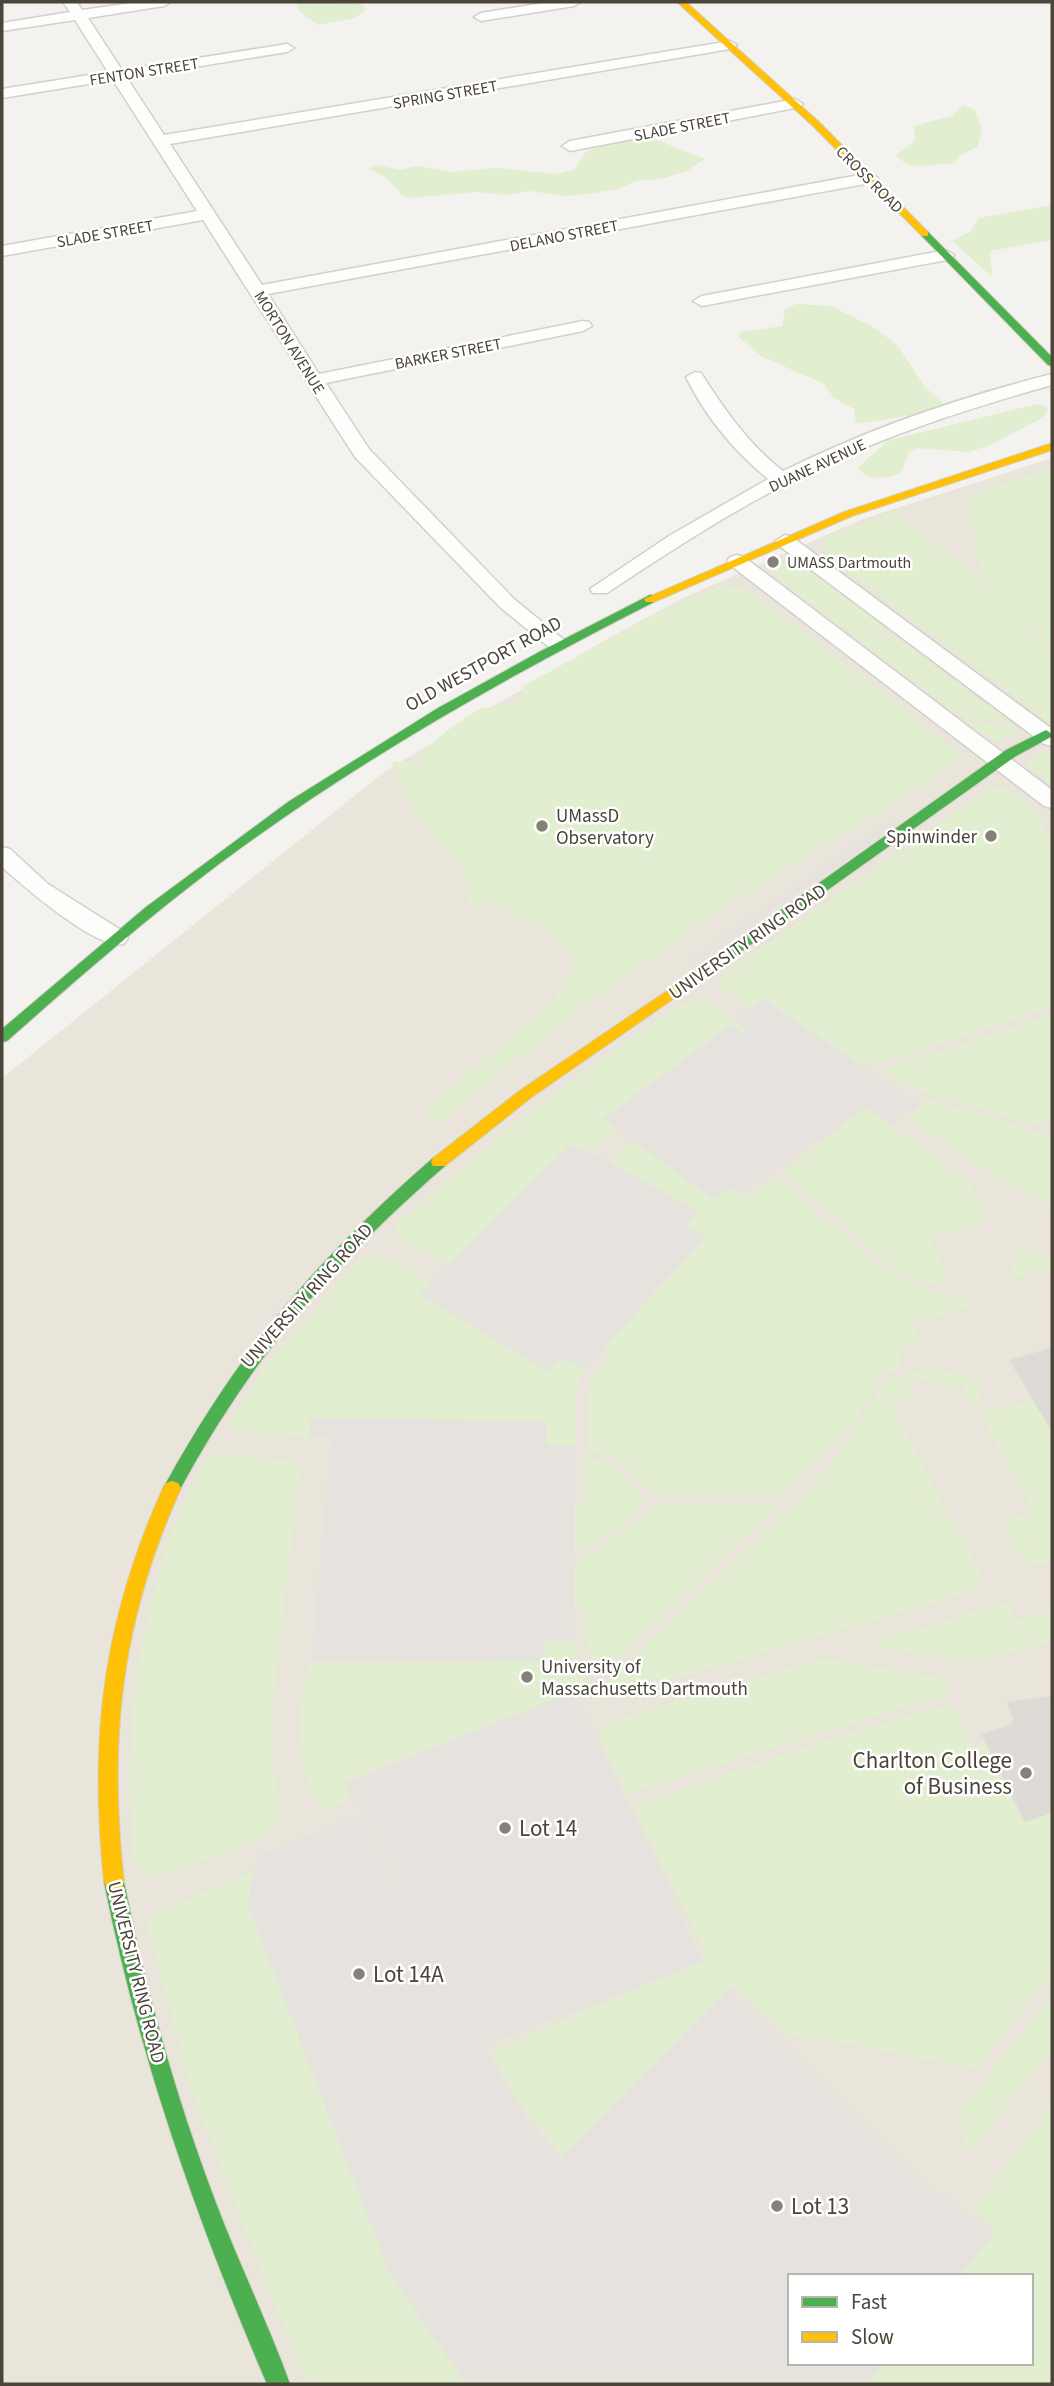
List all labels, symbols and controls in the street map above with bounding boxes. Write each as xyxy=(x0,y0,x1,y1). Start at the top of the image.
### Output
street label: FENTON STREET xyxy=(88,52,201,91)
street label: SPRING STREET xyxy=(391,75,500,115)
street label: SLADE STREET xyxy=(632,107,733,147)
street label: CROSS ROAD xyxy=(831,141,908,218)
street label: SLADE STREET xyxy=(55,215,156,253)
street label: DELANO STREET xyxy=(508,215,621,257)
street label: MORTON AVENUE xyxy=(249,287,330,398)
street label: BARKER STREET xyxy=(393,333,504,375)
street label: DUANE AVENUE xyxy=(765,434,870,498)
place label: UMASS Dartmouth xyxy=(787,552,911,574)
marker: UMASS Dartmouth xyxy=(765,554,781,570)
street label: OLD WESTPORT ROAD xyxy=(400,610,567,719)
place label: UMassD Observatory xyxy=(556,803,654,852)
marker: UMassD Observatory xyxy=(534,818,550,834)
place label: Spinwinder xyxy=(886,824,977,851)
marker: Spinwinder xyxy=(983,828,999,844)
street label: UNIVERSITY RING ROAD xyxy=(664,878,832,1007)
street label: UNIVERSITY RING ROAD xyxy=(235,1218,380,1374)
place label: University of Massachusetts Dartmouth xyxy=(541,1654,748,1703)
marker: University of Massachusetts Dartmouth xyxy=(519,1669,535,1685)
place label: Charlton College of Business xyxy=(853,1744,1012,1803)
marker: Charlton College of Business xyxy=(1018,1765,1034,1781)
place label: Lot 14 xyxy=(519,1812,577,1845)
marker: Lot 14 xyxy=(497,1820,513,1836)
street label: UNIVERSITY RING ROAD xyxy=(100,1879,171,2066)
place label: Lot 14A xyxy=(373,1958,444,1991)
marker: Lot 14A xyxy=(351,1966,367,1982)
place label: Lot 13 xyxy=(791,2190,849,2223)
marker: Lot 13 xyxy=(769,2198,785,2214)
legend xyxy=(788,2274,1033,2365)
text: Fast xyxy=(851,2287,887,2317)
text: Slow xyxy=(851,2322,894,2352)

